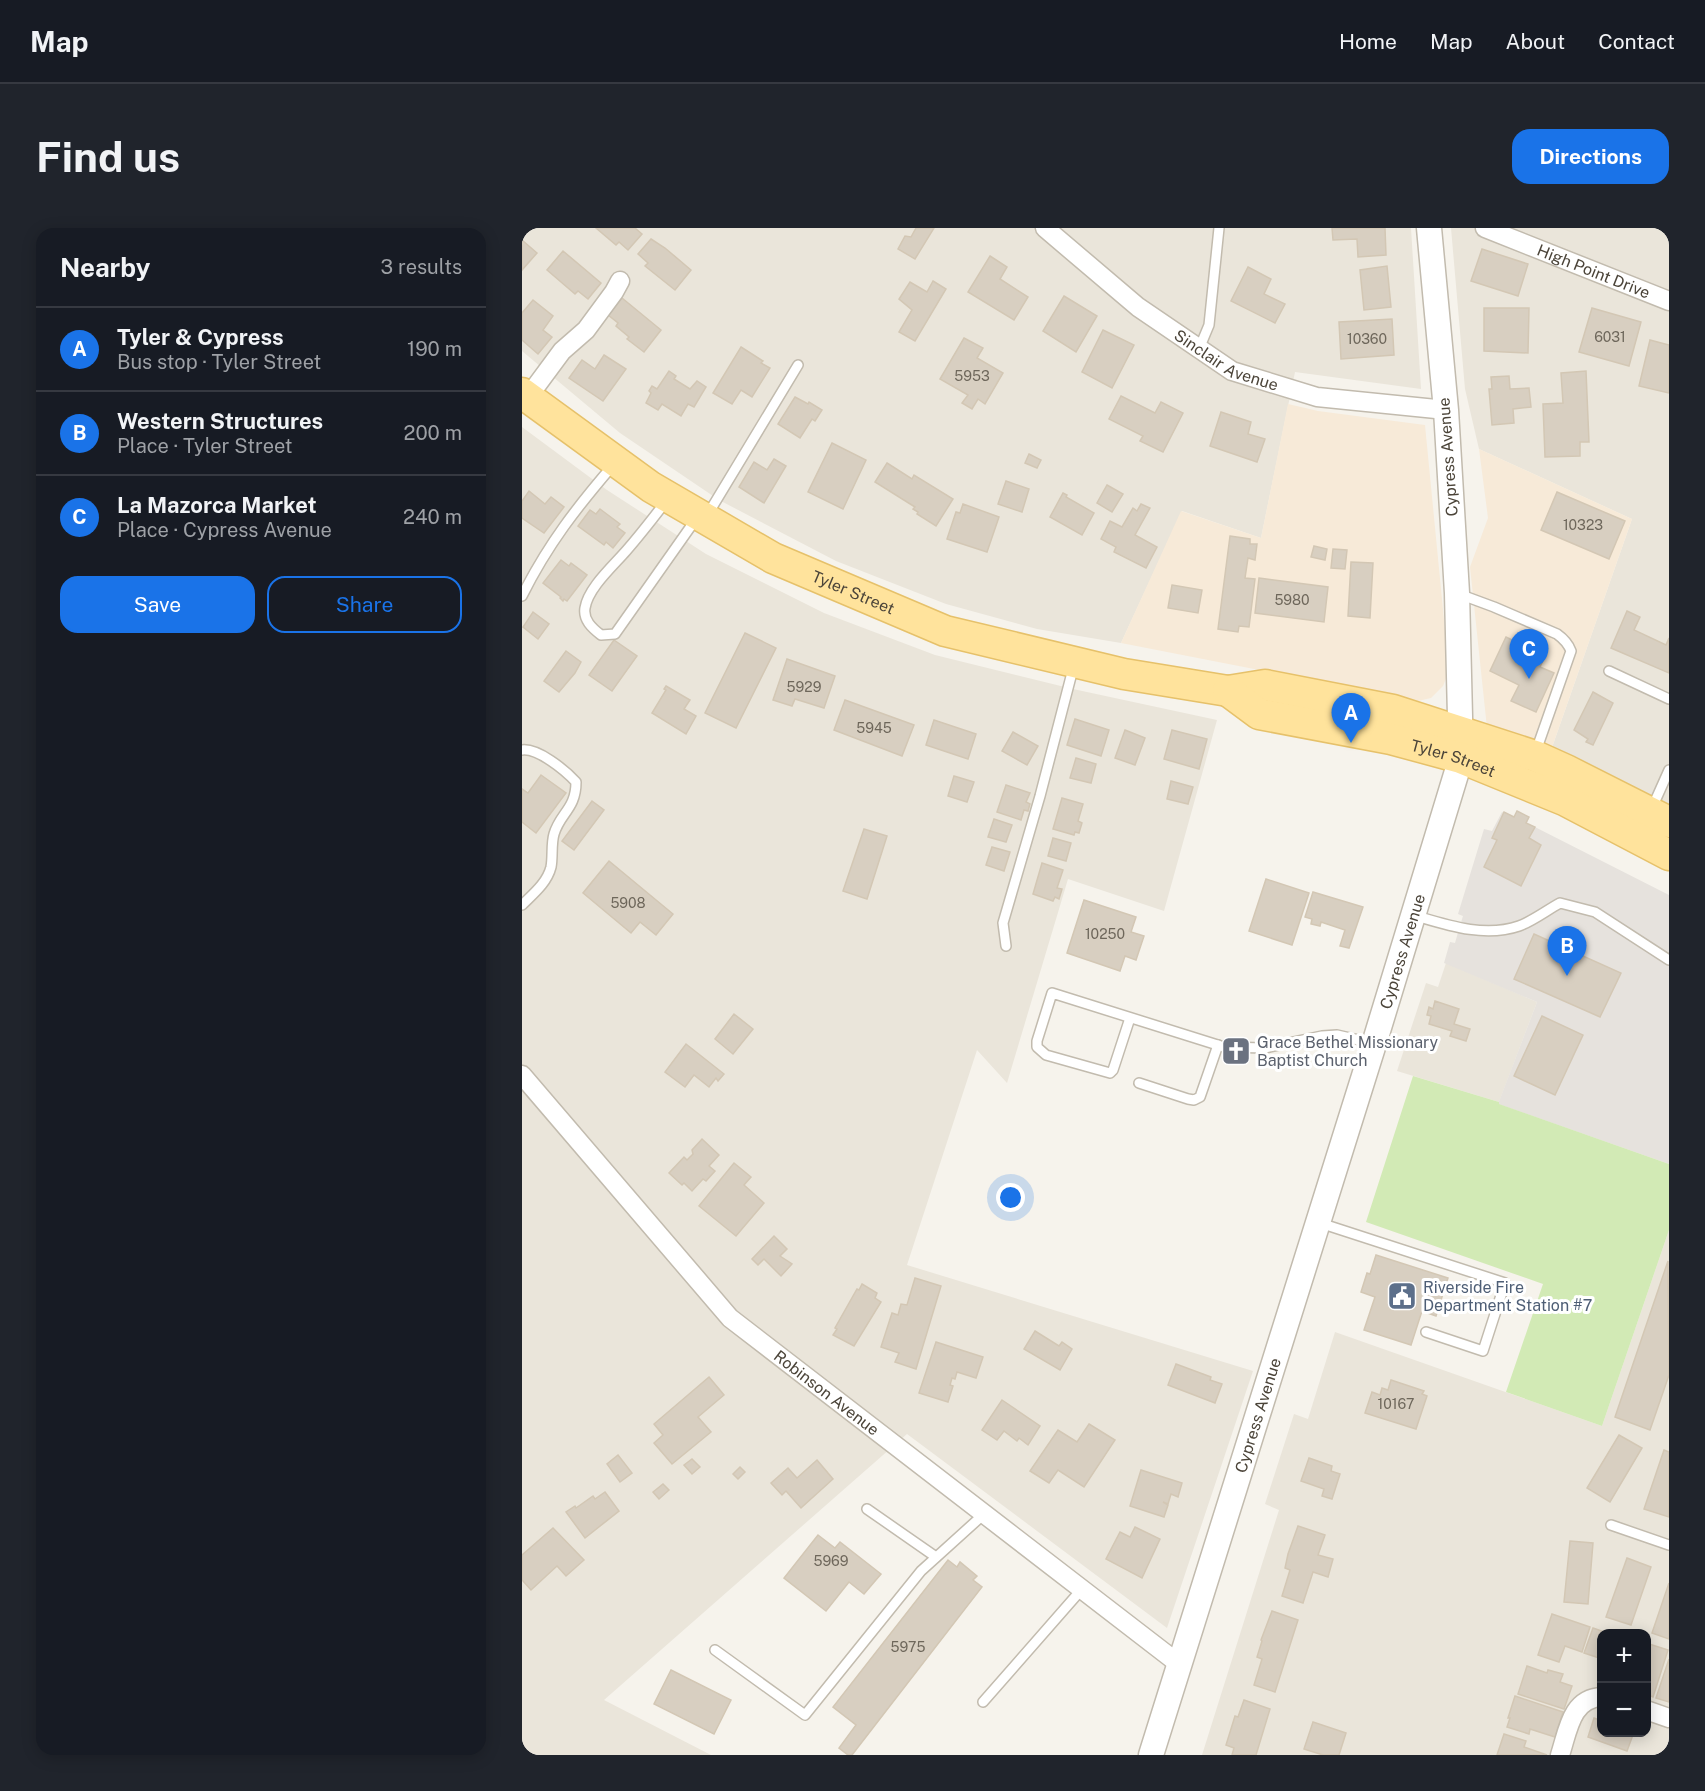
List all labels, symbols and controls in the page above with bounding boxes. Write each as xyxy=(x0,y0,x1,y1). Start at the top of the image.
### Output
text: Map xyxy=(30,25,89,58)
text: Home xyxy=(1339,29,1397,54)
text: Map xyxy=(1430,29,1473,54)
text: About xyxy=(1506,29,1565,54)
text: Contact xyxy=(1598,29,1675,54)
button: Directions xyxy=(1512,129,1669,184)
text: Find us xyxy=(36,132,180,181)
street label: High Point Drive xyxy=(1535,240,1653,302)
text: Nearby xyxy=(60,252,150,283)
text: 3 results xyxy=(381,255,462,279)
text: Tyler & Cypress xyxy=(117,324,284,350)
street label: Sinclair Avenue xyxy=(1171,325,1281,394)
house number: 6031 xyxy=(1594,329,1626,345)
house number: 10360 xyxy=(1347,331,1387,347)
text: A xyxy=(72,337,87,361)
text: 190 m xyxy=(407,337,462,361)
text: Bus stop · Tyler Street xyxy=(117,350,321,374)
house number: 5953 xyxy=(954,368,990,384)
street label: Cypress Avenue xyxy=(1434,397,1462,517)
text: Western Structures xyxy=(117,408,323,434)
text: B xyxy=(73,421,86,445)
text: 200 m xyxy=(404,421,462,445)
text: Place · Tyler Street xyxy=(117,434,293,458)
text: La Mazorca Market xyxy=(117,492,317,518)
text: C xyxy=(72,505,87,529)
text: 240 m xyxy=(403,505,462,529)
house number: 10323 xyxy=(1563,517,1603,533)
text: Place · Cypress Avenue xyxy=(117,518,332,542)
street label: Tyler Street xyxy=(809,566,897,618)
button: Save xyxy=(60,576,255,633)
button: Share xyxy=(267,576,462,633)
house number: 5980 xyxy=(1274,592,1310,608)
pin: C xyxy=(1510,630,1548,679)
house number: 5929 xyxy=(787,679,822,695)
pin: A xyxy=(1332,694,1370,743)
house number: 5945 xyxy=(856,720,892,736)
street label: Tyler Street xyxy=(1409,735,1498,781)
street label: Cypress Avenue xyxy=(1376,892,1429,1011)
house number: 5908 xyxy=(610,895,646,911)
house number: 10250 xyxy=(1085,926,1125,942)
pin: B xyxy=(1548,926,1586,976)
place label: Grace Bethel Missionary Baptist Church xyxy=(1257,1033,1439,1070)
church icon: Grace Bethel Missionary Baptist Church xyxy=(1220,1035,1252,1067)
your location xyxy=(996,1183,1025,1212)
place label: Riverside Fire Department Station #7 xyxy=(1423,1278,1592,1315)
public building icon: Riverside Fire Department Station #7 xyxy=(1386,1280,1418,1312)
street label: Robinson Avenue xyxy=(770,1346,883,1439)
street label: Cypress Avenue xyxy=(1231,1356,1284,1475)
house number: 10167 xyxy=(1378,1396,1414,1412)
house number: 5969 xyxy=(814,1553,849,1569)
map controls xyxy=(1597,1629,1651,1737)
button: + xyxy=(1597,1629,1651,1683)
house number: 5975 xyxy=(891,1639,925,1655)
button: − xyxy=(1597,1683,1651,1737)

